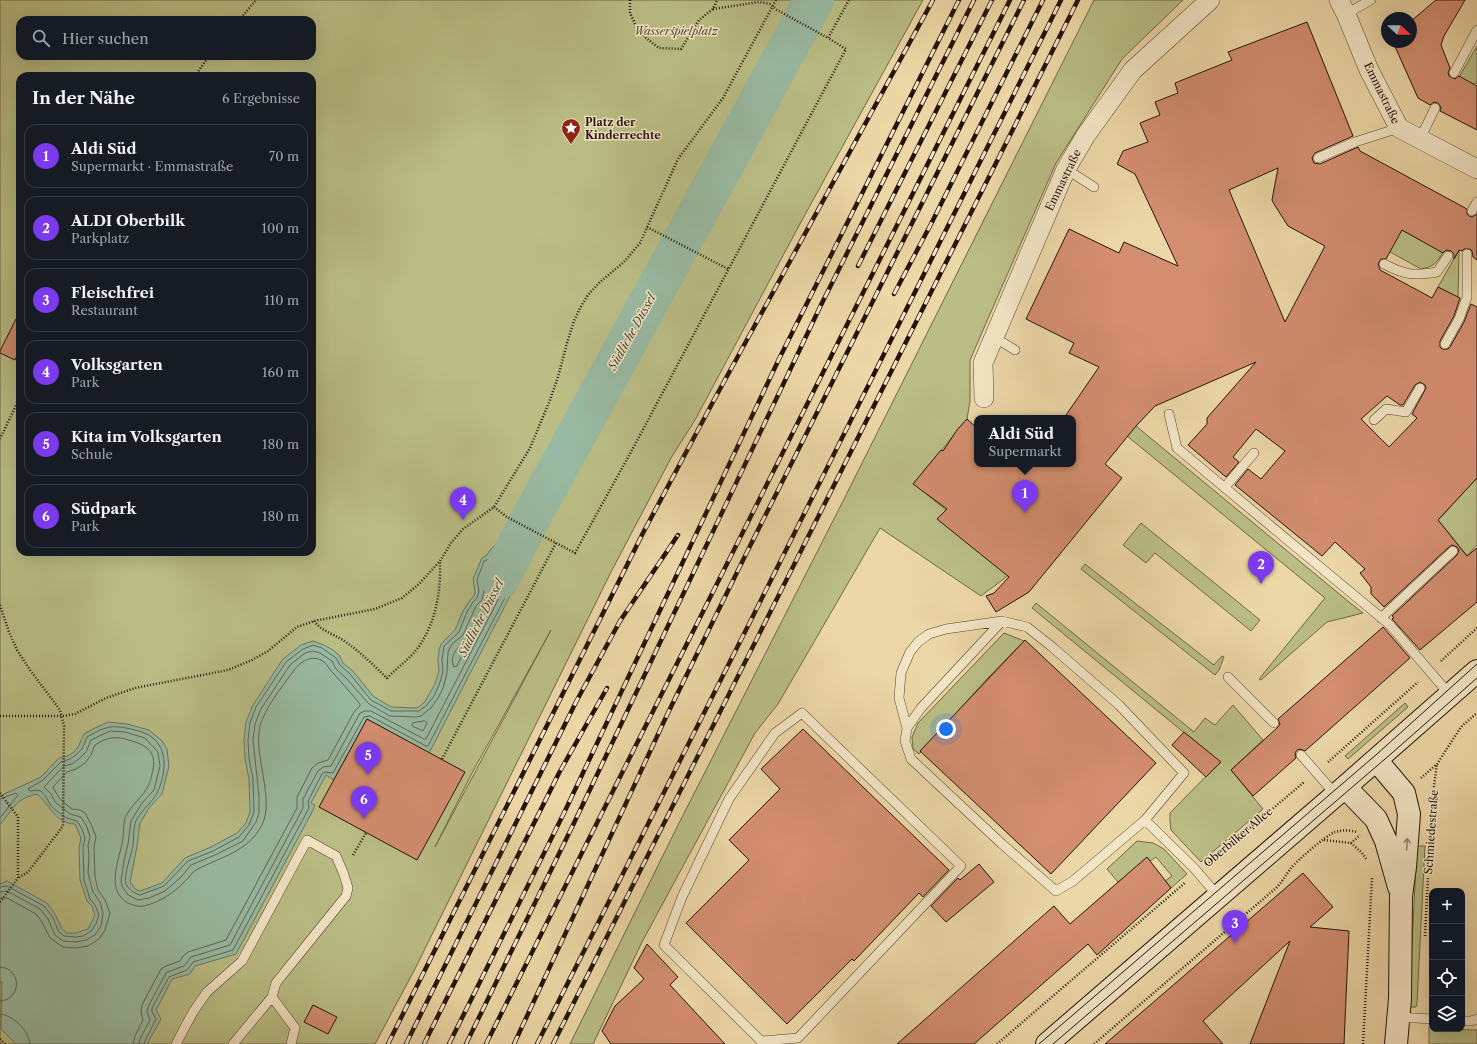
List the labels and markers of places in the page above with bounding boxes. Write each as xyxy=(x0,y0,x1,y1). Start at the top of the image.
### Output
place label: Platz der Kinderrechte xyxy=(585,115,661,142)
place icon: Platz der Kinderrechte xyxy=(560,117,582,145)
pin: 1 xyxy=(1012,480,1038,513)
pin: 4 xyxy=(450,487,476,520)
pin: 2 xyxy=(1248,551,1274,584)
pin: 5 xyxy=(355,742,381,775)
pin: 6 xyxy=(351,786,377,819)
pin: 3 xyxy=(1222,910,1248,943)

